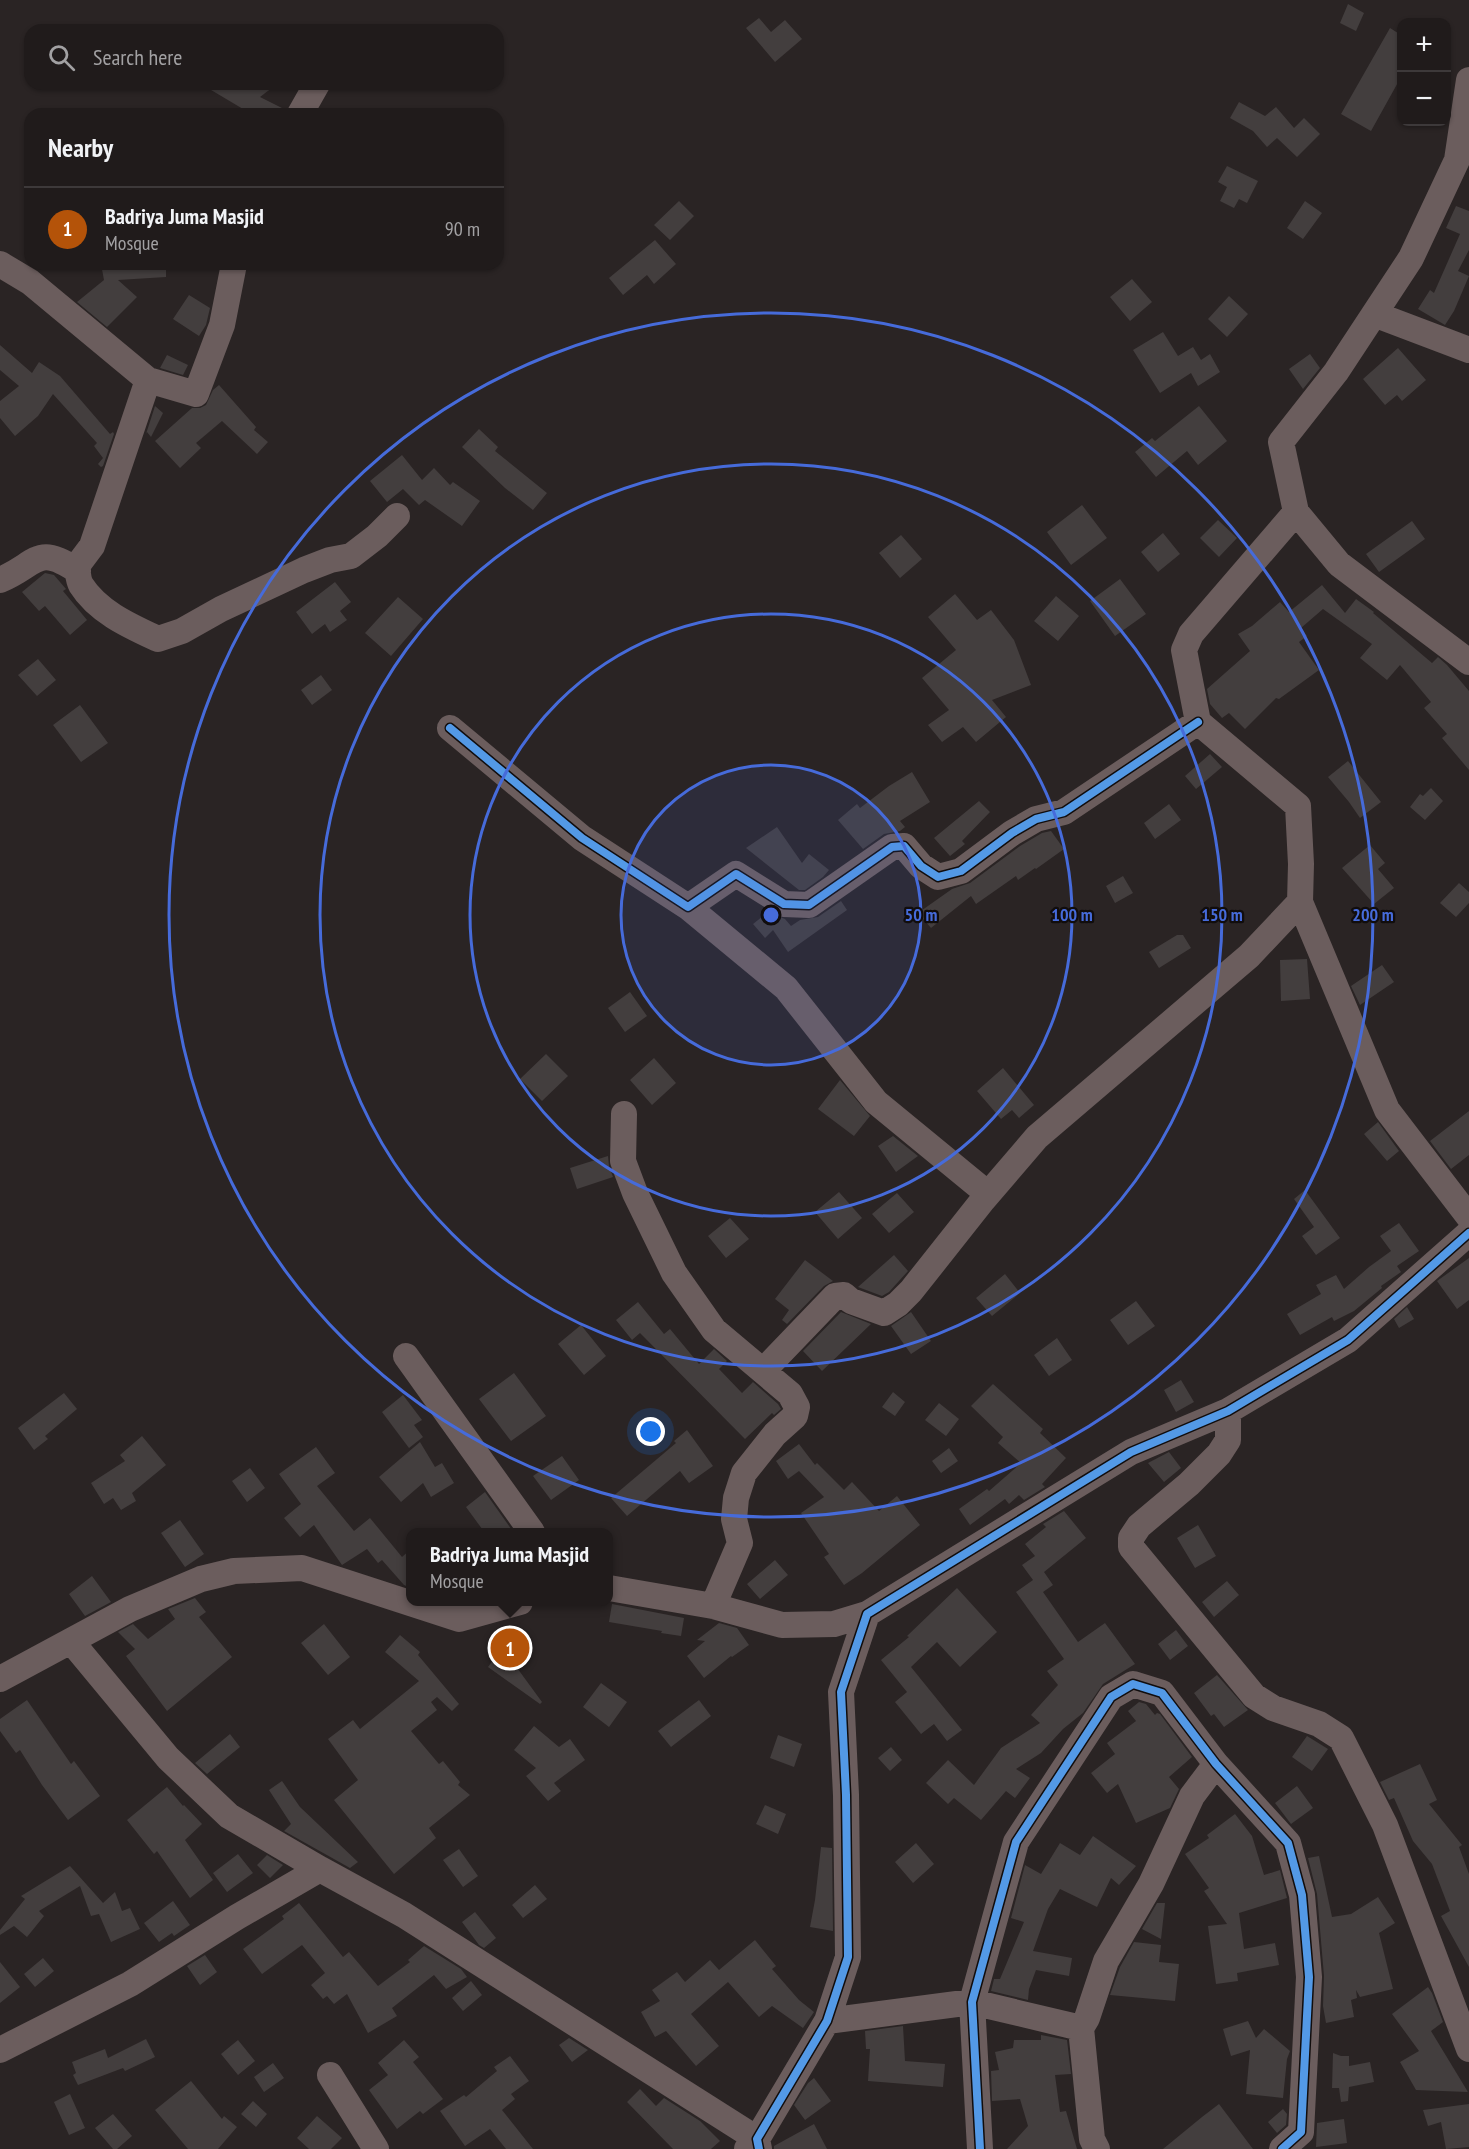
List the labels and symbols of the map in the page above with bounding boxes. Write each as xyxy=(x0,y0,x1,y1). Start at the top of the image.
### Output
text: 50 m xyxy=(905,903,937,926)
text: 100 m xyxy=(1051,903,1093,926)
text: 150 m xyxy=(1201,903,1243,926)
text: 200 m xyxy=(1352,903,1394,926)
centre of rings xyxy=(761,905,781,925)
your location xyxy=(636,1417,665,1446)
pin: 1 xyxy=(490,1626,530,1670)

